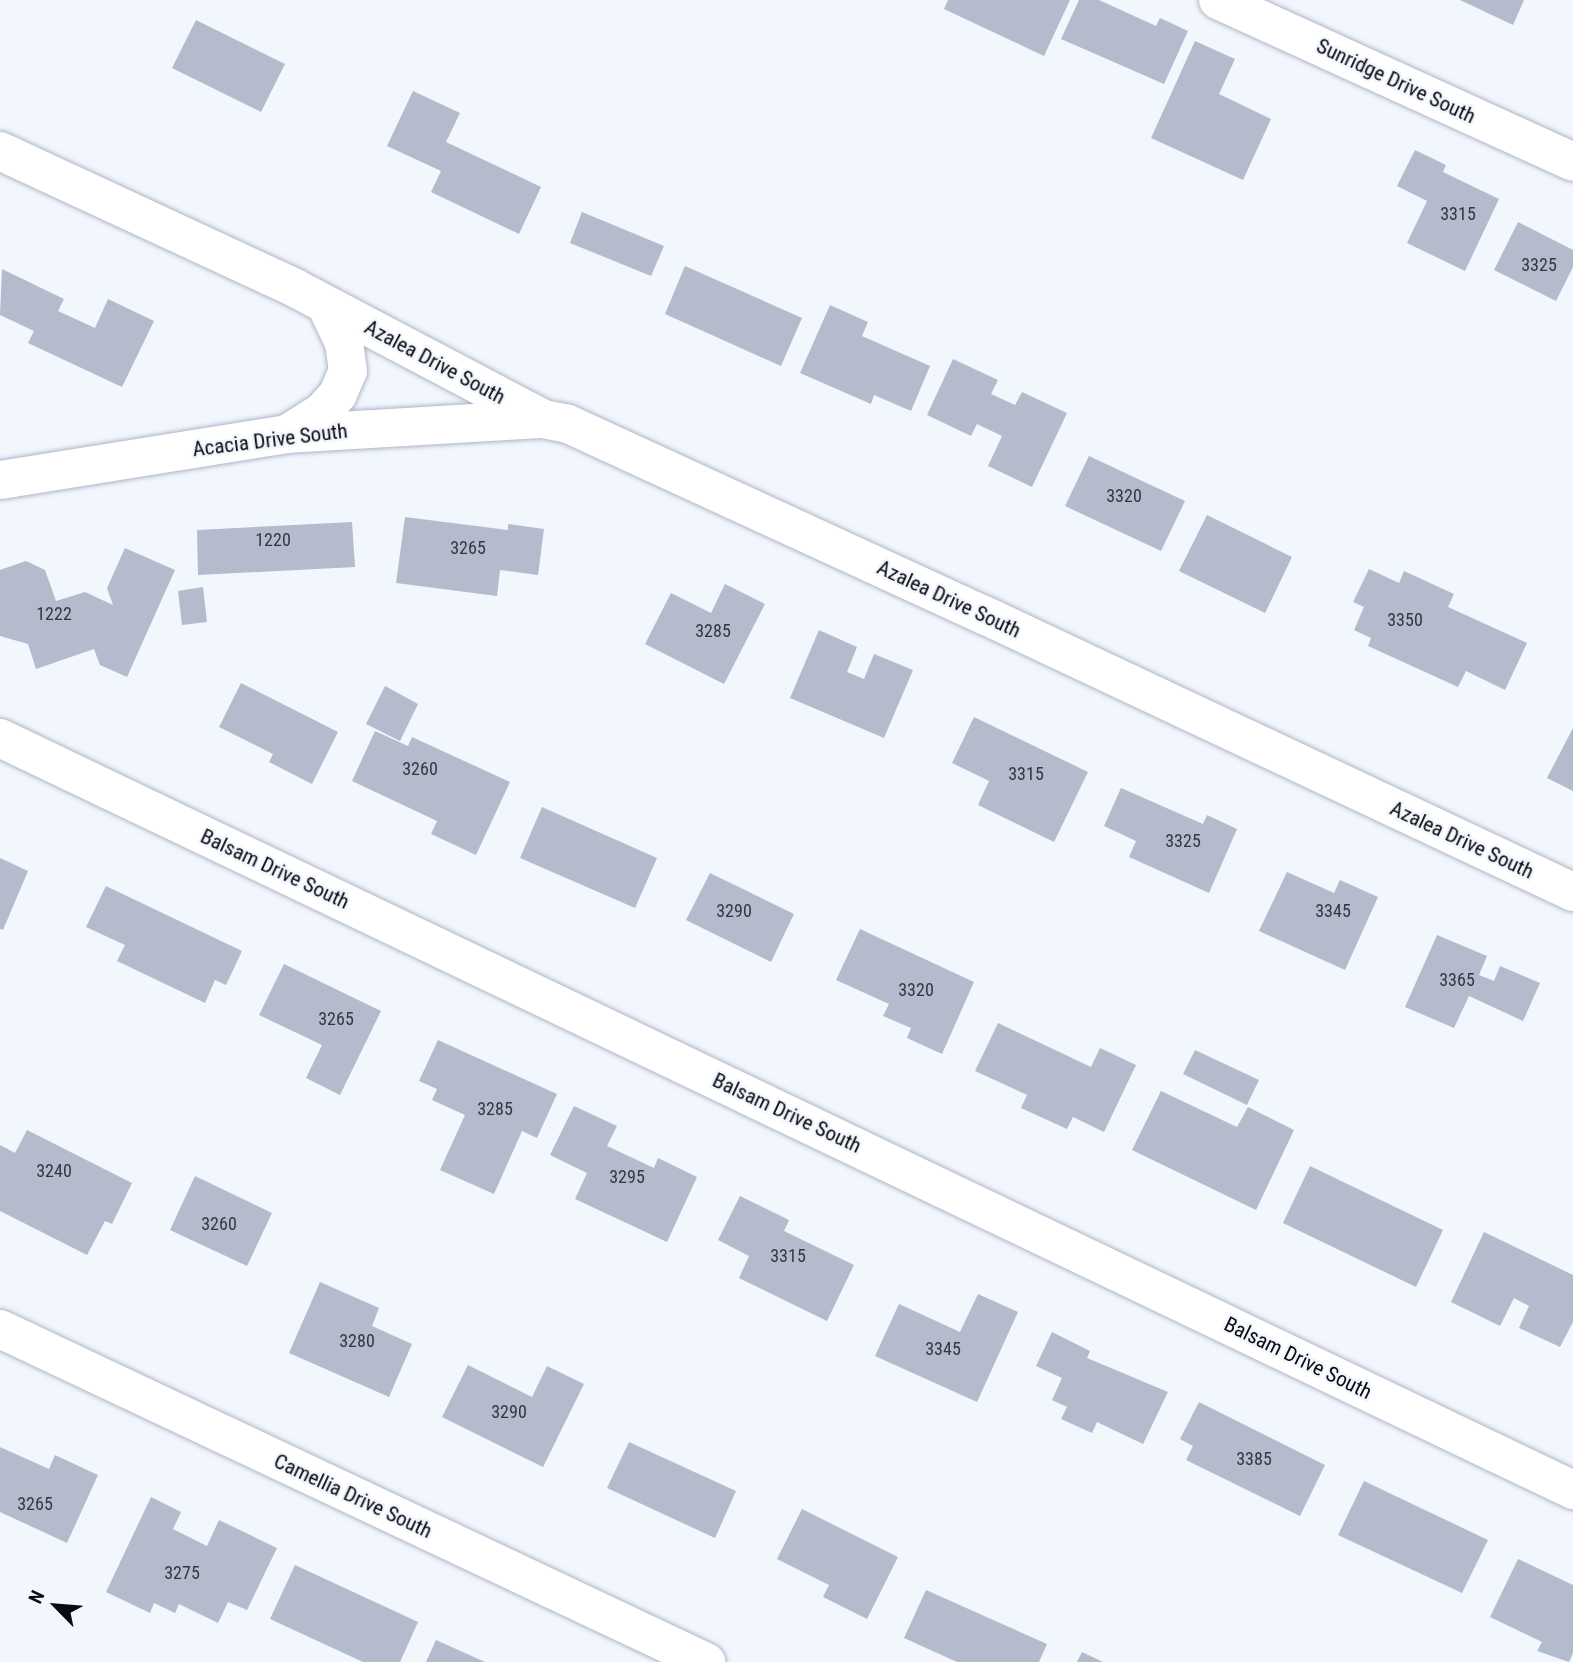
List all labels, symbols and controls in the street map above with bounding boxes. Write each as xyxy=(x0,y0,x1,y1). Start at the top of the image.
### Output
street label: Sunridge Drive South xyxy=(1312,33,1480,129)
house number: 3315 xyxy=(1440,203,1476,225)
house number: 3325 xyxy=(1521,254,1557,276)
street label: Azalea Drive South xyxy=(360,314,510,410)
street label: Acacia Drive South xyxy=(191,418,349,462)
house number: 3320 xyxy=(1106,485,1142,507)
house number: 1220 xyxy=(255,529,291,551)
house number: 3265 xyxy=(450,537,486,559)
street label: Azalea Drive South xyxy=(873,555,1025,643)
house number: 1222 xyxy=(36,603,72,625)
house number: 3350 xyxy=(1387,609,1423,631)
house number: 3285 xyxy=(695,620,731,642)
house number: 3260 xyxy=(402,758,438,780)
house number: 3315 xyxy=(1008,763,1044,785)
street label: Azalea Drive South xyxy=(1386,796,1538,884)
street label: Balsam Drive South xyxy=(197,824,353,914)
house number: 3325 xyxy=(1165,830,1201,852)
house number: 3290 xyxy=(716,900,752,922)
house number: 3345 xyxy=(1315,900,1351,922)
house number: 3365 xyxy=(1439,969,1475,991)
house number: 3320 xyxy=(898,979,934,1001)
house number: 3265 xyxy=(318,1008,354,1030)
street label: Balsam Drive South xyxy=(709,1068,865,1158)
house number: 3285 xyxy=(477,1098,513,1120)
house number: 3240 xyxy=(36,1160,72,1182)
house number: 3295 xyxy=(609,1166,645,1188)
house number: 3260 xyxy=(201,1213,237,1235)
house number: 3315 xyxy=(770,1245,806,1267)
street label: Balsam Drive South xyxy=(1220,1311,1376,1405)
house number: 3280 xyxy=(339,1330,375,1352)
house number: 3345 xyxy=(925,1338,961,1360)
house number: 3290 xyxy=(491,1401,527,1423)
street label: Camellia Drive South xyxy=(270,1448,436,1544)
house number: 3385 xyxy=(1236,1448,1272,1470)
house number: 3265 xyxy=(17,1493,53,1515)
house number: 3275 xyxy=(164,1562,200,1584)
north arrow xyxy=(21,1571,91,1641)
text: N xyxy=(24,1587,49,1607)

